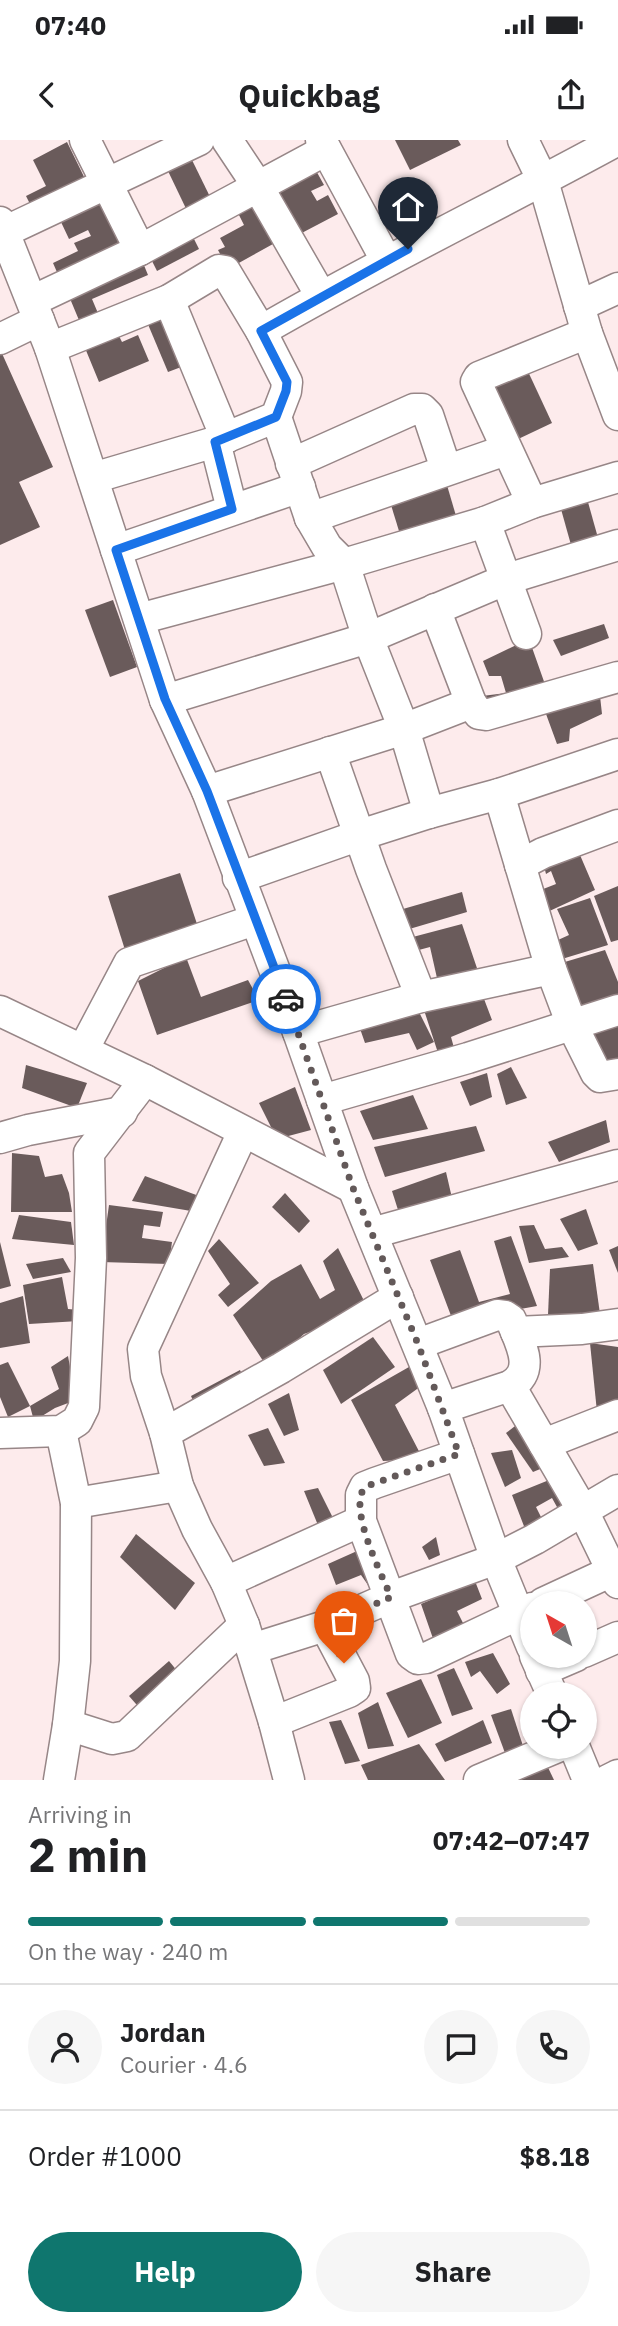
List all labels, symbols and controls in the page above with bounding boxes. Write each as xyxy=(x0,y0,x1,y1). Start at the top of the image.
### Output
text: 07:40 xyxy=(35,8,106,42)
text: Quickbag xyxy=(238,74,380,116)
icon: back xyxy=(28,76,66,114)
icon: share xyxy=(552,76,590,114)
pin xyxy=(378,177,438,249)
icon: home xyxy=(389,188,427,226)
courier xyxy=(251,964,321,1034)
icon: car xyxy=(267,980,305,1018)
pin xyxy=(314,1591,374,1663)
north arrow xyxy=(520,1591,597,1668)
map controls xyxy=(520,1591,597,1759)
icon: bag xyxy=(325,1602,363,1640)
button: locate xyxy=(520,1682,597,1759)
text: Arriving in xyxy=(28,1799,132,1829)
text: 07:42–07:47 xyxy=(433,1823,590,1857)
text: 2 min xyxy=(28,1825,148,1885)
text: On the way · 240 m xyxy=(28,1936,228,1966)
button: person xyxy=(28,2010,102,2084)
button: chat xyxy=(424,2010,498,2084)
button: phone xyxy=(516,2010,590,2084)
text: Jordan xyxy=(120,2015,206,2049)
text: Courier · 4.6 xyxy=(120,2049,248,2079)
text: Order #1000 xyxy=(28,2139,182,2173)
text: $8.18 xyxy=(520,2139,590,2173)
button: Help xyxy=(28,2232,302,2312)
button: Share xyxy=(316,2232,590,2312)

